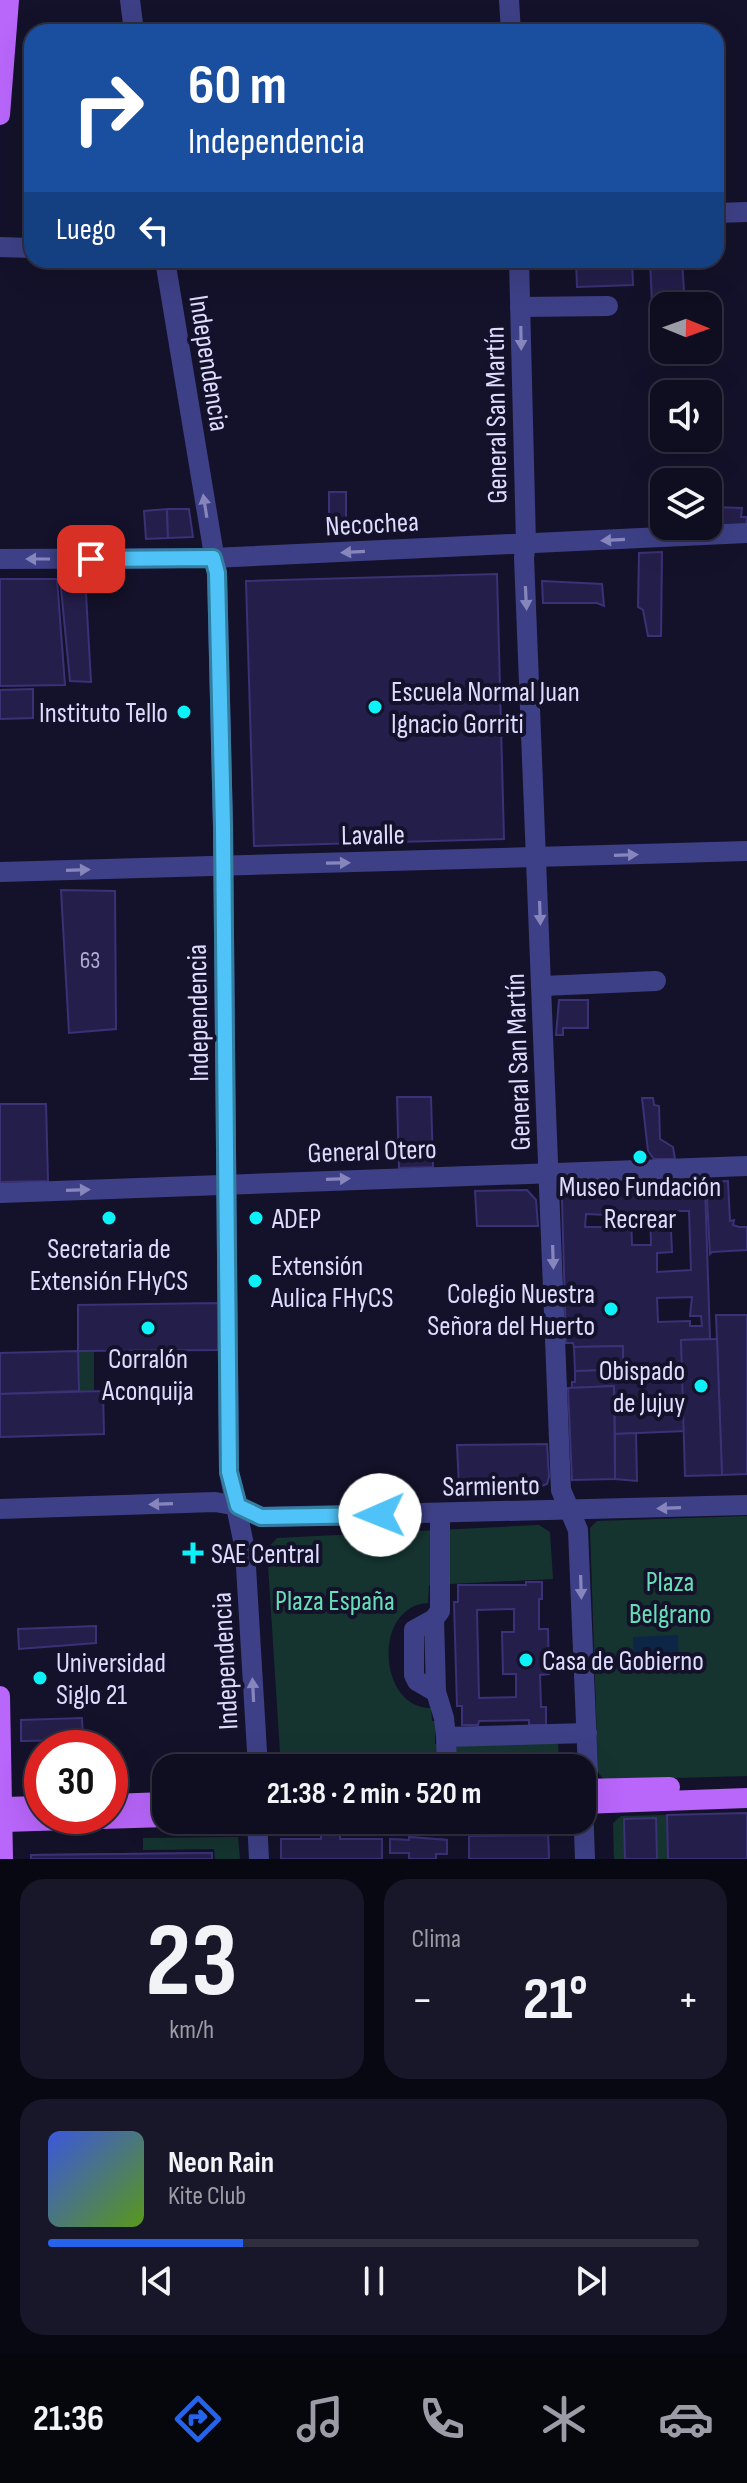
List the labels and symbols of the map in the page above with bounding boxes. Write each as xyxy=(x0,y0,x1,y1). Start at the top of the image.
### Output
north arrow xyxy=(650,292,722,364)
street label: Independencia xyxy=(181,293,236,434)
street label: General San Martín xyxy=(478,326,515,504)
one-way arrow xyxy=(515,326,528,351)
one-way arrow xyxy=(198,494,210,519)
street label: Necochea xyxy=(325,506,420,543)
pin xyxy=(57,525,125,593)
one-way arrow xyxy=(600,534,625,547)
one-way arrow xyxy=(340,546,365,559)
one-way arrow xyxy=(25,553,50,565)
one-way arrow xyxy=(519,586,532,611)
place label: Escuela Normal Juan Ignacio Gorriti xyxy=(391,676,580,741)
place label: Instituto Tello xyxy=(39,697,168,730)
marker: Escuela Normal Juan Ignacio Gorriti xyxy=(366,698,384,716)
marker: Instituto Tello xyxy=(175,703,193,721)
street label: Lavalle xyxy=(341,818,405,853)
one-way arrow xyxy=(614,848,639,861)
one-way arrow xyxy=(326,857,351,869)
one-way arrow xyxy=(66,864,91,876)
one-way arrow xyxy=(533,901,546,926)
street label: Independencia xyxy=(181,944,216,1082)
house number: 63 xyxy=(80,946,100,975)
street label: General San Martín xyxy=(499,973,538,1151)
street label: General Otero xyxy=(307,1133,437,1170)
marker: Museo Fundación Recrear xyxy=(631,1148,649,1166)
place label: Museo Fundación Recrear xyxy=(559,1171,721,1236)
one-way arrow xyxy=(326,1173,351,1186)
one-way arrow xyxy=(66,1183,91,1196)
place label: ADEP xyxy=(271,1203,321,1236)
marker: Secretaria de Extensión FHyCS xyxy=(100,1209,118,1227)
marker: ADEP xyxy=(247,1209,265,1227)
place label: Secretaria de Extensión FHyCS xyxy=(30,1233,188,1298)
one-way arrow xyxy=(546,1245,559,1270)
place label: Extensión Aulica FHyCS xyxy=(270,1250,393,1315)
marker: Extensión Aulica FHyCS xyxy=(246,1272,264,1290)
place label: Colegio Nuestra Señora del Huerto xyxy=(427,1278,595,1343)
marker: Colegio Nuestra Señora del Huerto xyxy=(602,1300,620,1318)
marker: Corralón Aconquija xyxy=(139,1319,157,1337)
place label: Corralón Aconquija xyxy=(101,1343,194,1408)
place label: Obispado de Jujuy xyxy=(599,1355,685,1420)
marker: Obispado de Jujuy xyxy=(692,1377,710,1395)
street label: Sarmiento xyxy=(442,1469,540,1504)
position arrow xyxy=(338,1473,422,1557)
one-way arrow xyxy=(147,1497,173,1510)
one-way arrow xyxy=(656,1501,681,1514)
place label: SAE Central xyxy=(211,1538,320,1571)
marker: SAE Central xyxy=(182,1542,204,1564)
park label: Plaza Belgrano xyxy=(629,1566,711,1631)
one-way arrow xyxy=(574,1575,587,1600)
park label: Plaza España xyxy=(275,1585,395,1618)
street label: Independencia xyxy=(205,1591,246,1730)
place label: Casa de Gobierno xyxy=(542,1645,704,1678)
place label: Universidad Siglo 21 xyxy=(56,1647,166,1712)
marker: Casa de Gobierno xyxy=(517,1651,535,1669)
marker: Universidad Siglo 21 xyxy=(31,1669,49,1687)
one-way arrow xyxy=(247,1677,260,1702)
speed limit sign: 30 xyxy=(24,1730,128,1834)

